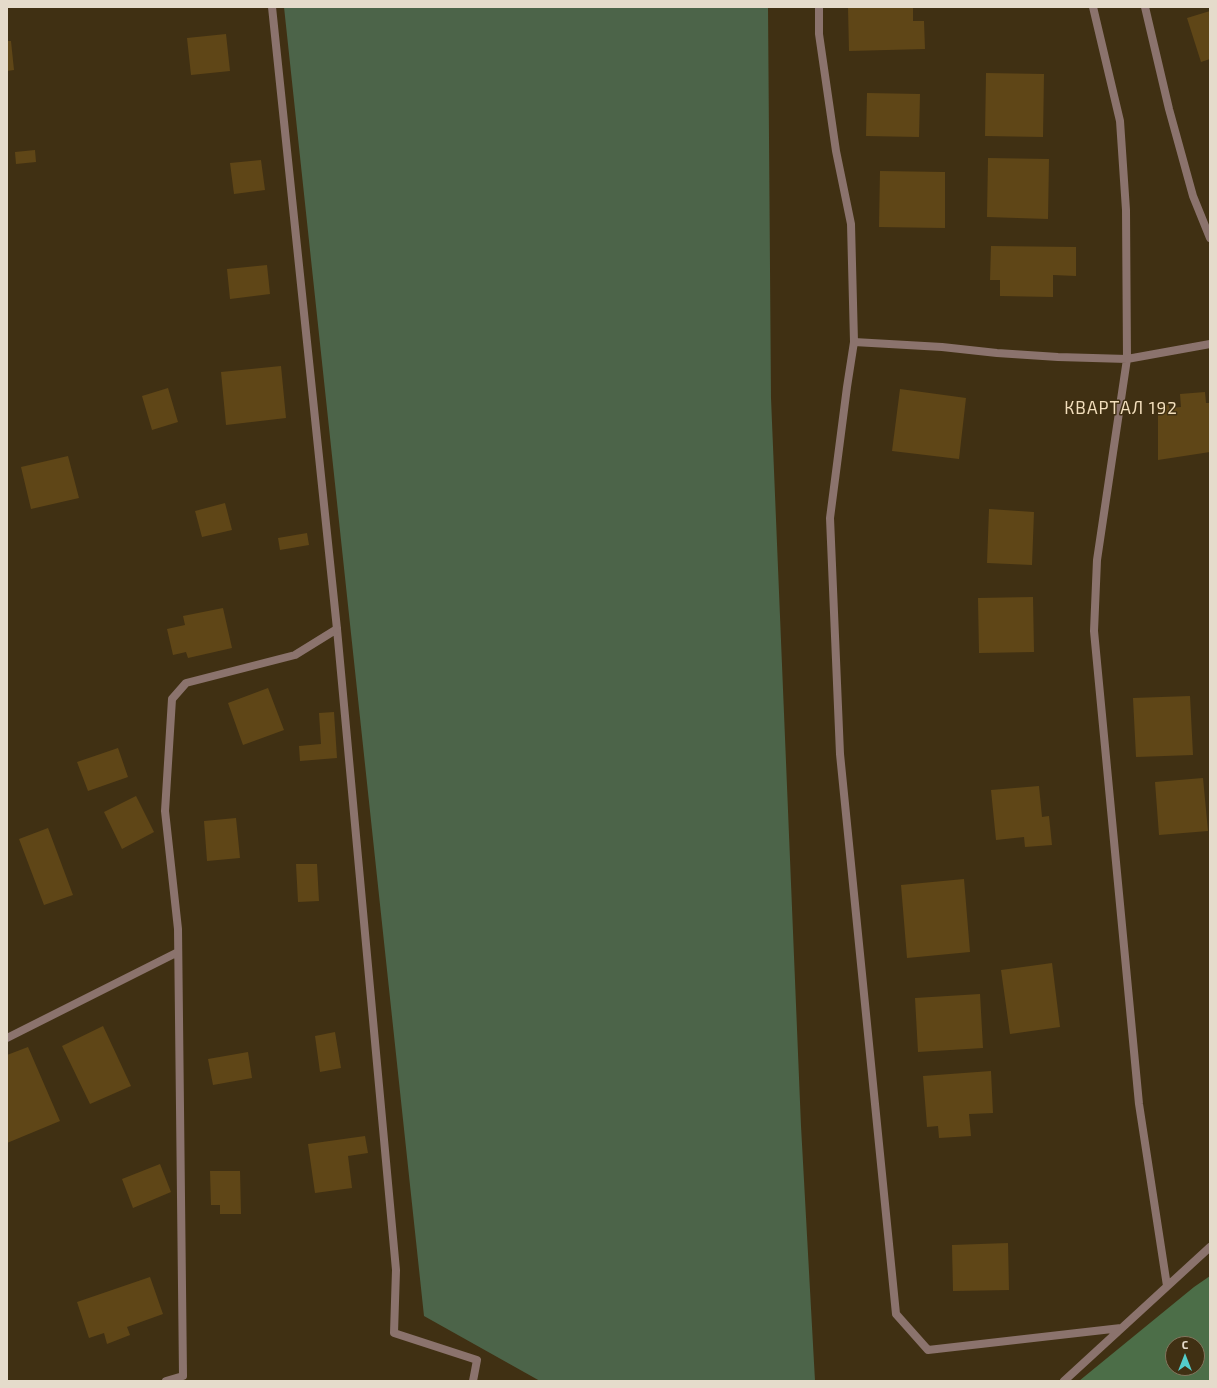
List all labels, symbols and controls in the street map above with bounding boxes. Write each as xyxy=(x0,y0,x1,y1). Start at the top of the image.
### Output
district label: КВАРТАЛ 192 xyxy=(1064,398,1178,418)
north arrow xyxy=(1165,1336,1205,1376)
text: С xyxy=(1182,1338,1188,1351)

